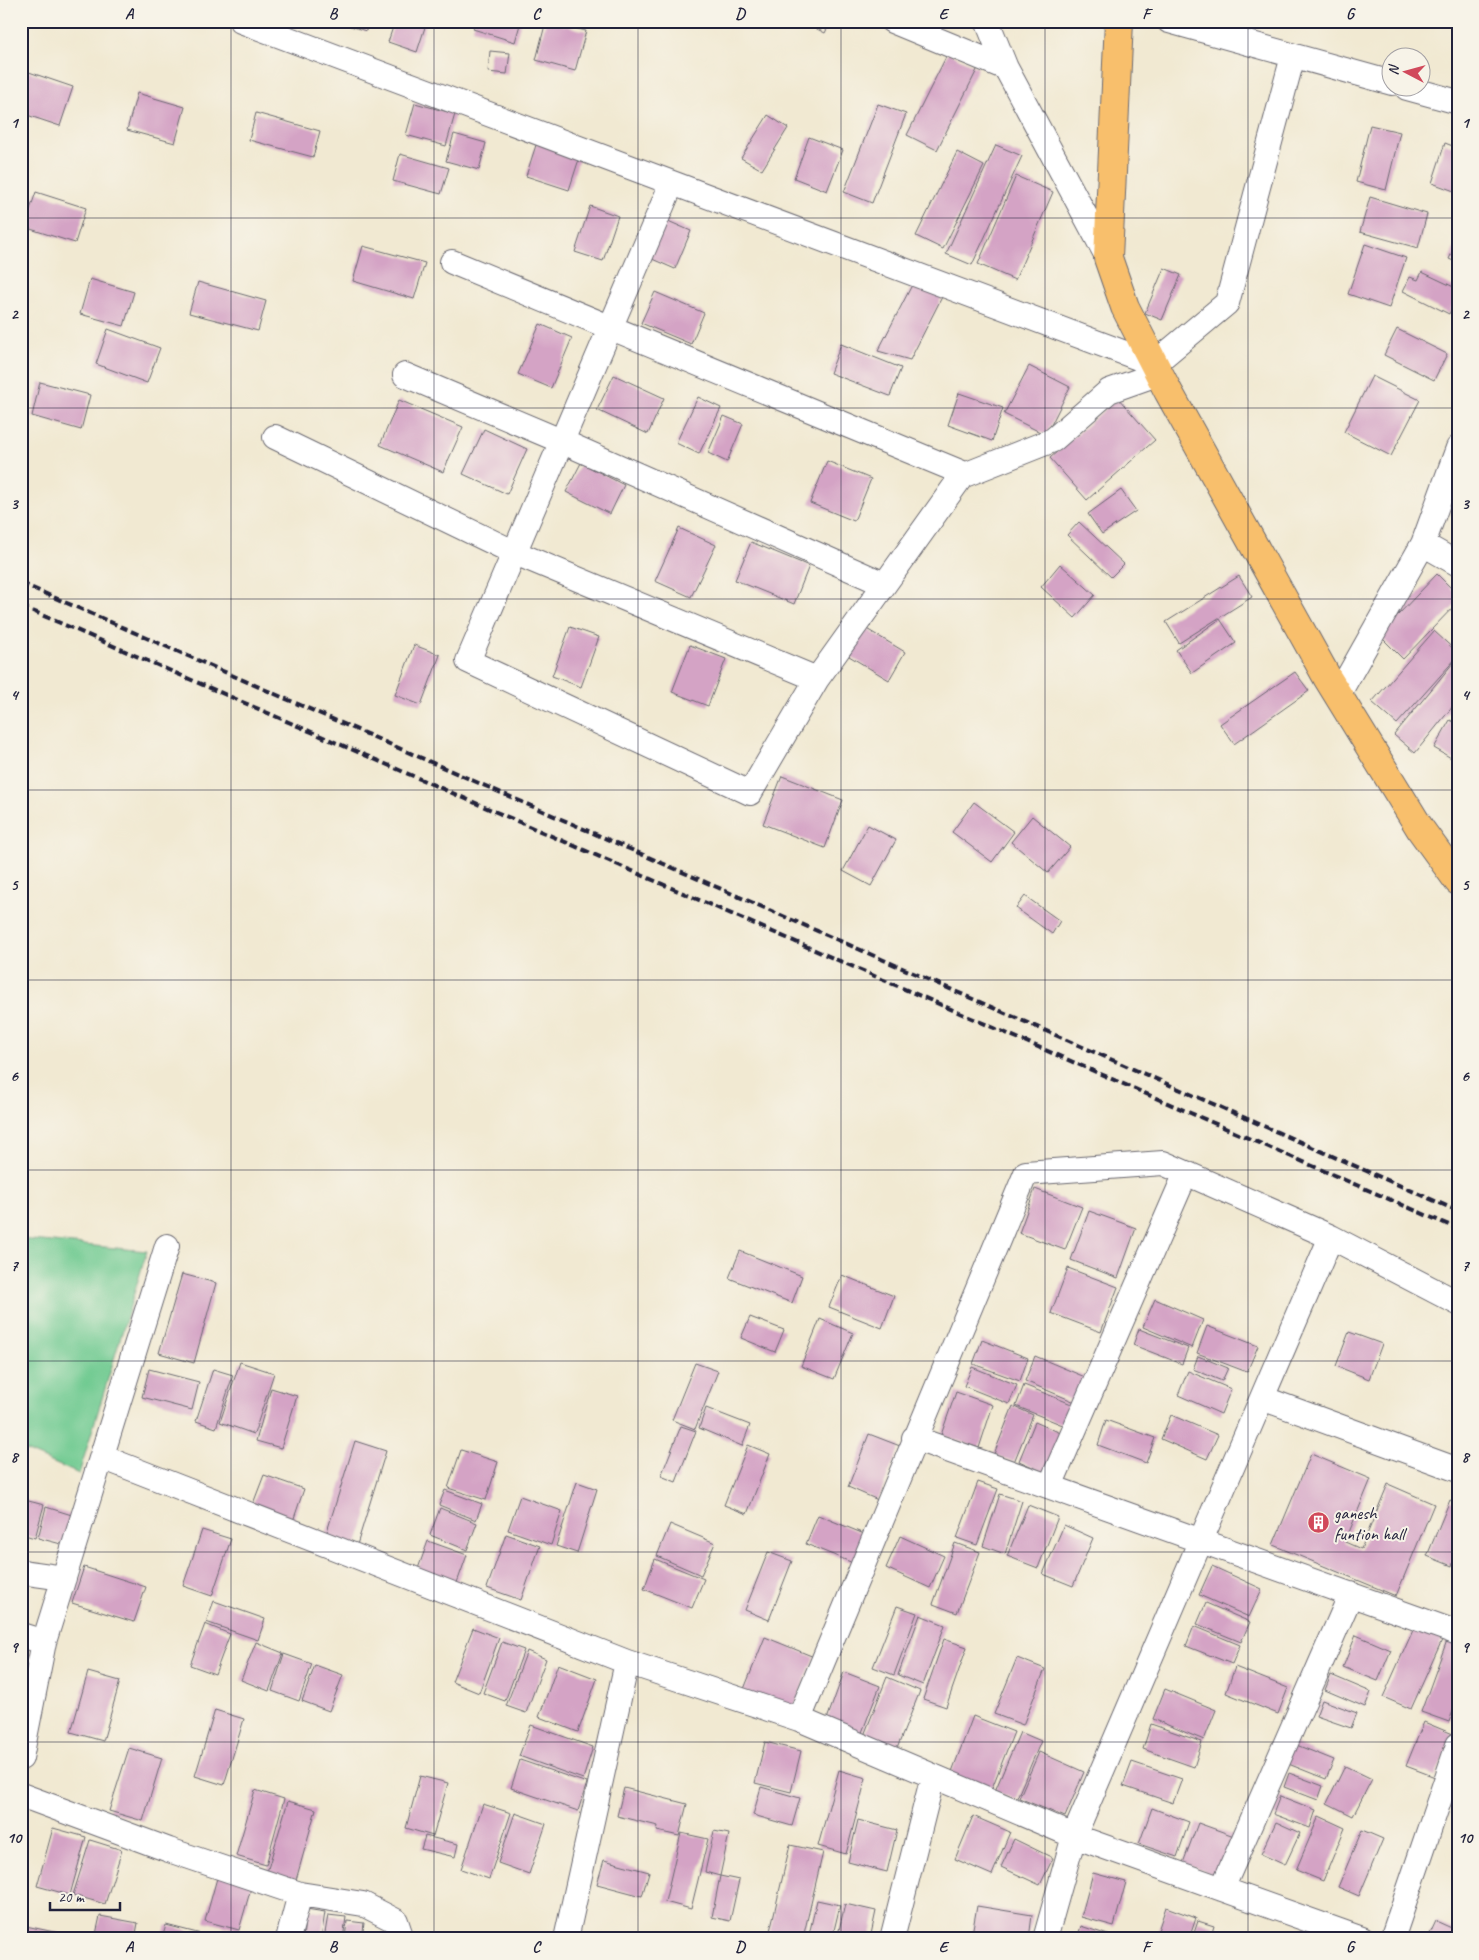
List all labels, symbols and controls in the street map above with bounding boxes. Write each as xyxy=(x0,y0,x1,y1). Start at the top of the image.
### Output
text: A xyxy=(125,4,135,24)
text: B xyxy=(329,4,339,24)
text: C xyxy=(532,4,542,24)
text: D xyxy=(735,4,746,24)
text: E xyxy=(939,4,950,24)
text: F xyxy=(1142,4,1153,24)
text: G xyxy=(1346,4,1356,24)
north arrow xyxy=(1382,48,1432,98)
text: N xyxy=(1385,63,1403,76)
text: 1 xyxy=(10,113,19,133)
text: 1 xyxy=(1461,113,1470,133)
text: 2 xyxy=(10,304,19,324)
text: 2 xyxy=(1461,304,1470,324)
text: 3 xyxy=(10,494,19,514)
text: 3 xyxy=(1461,494,1470,514)
text: 4 xyxy=(10,685,19,705)
text: 4 xyxy=(1461,685,1470,705)
text: 5 xyxy=(11,875,20,895)
text: 5 xyxy=(1462,875,1471,895)
text: 6 xyxy=(10,1066,19,1086)
text: 6 xyxy=(1461,1066,1470,1086)
text: 7 xyxy=(10,1256,19,1276)
text: 7 xyxy=(1461,1256,1470,1276)
text: 8 xyxy=(10,1447,19,1467)
text: 8 xyxy=(1461,1447,1470,1467)
place label: ganesh funtion hall xyxy=(1334,1502,1407,1545)
building icon: ganesh funtion hall xyxy=(1306,1511,1330,1535)
text: 9 xyxy=(10,1637,19,1657)
text: 9 xyxy=(1461,1637,1470,1657)
text: 10 xyxy=(7,1828,23,1848)
text: 10 xyxy=(1458,1828,1474,1848)
scale bar xyxy=(50,1880,120,1912)
text: 20 m xyxy=(58,1888,85,1907)
text: A xyxy=(125,1937,135,1957)
text: B xyxy=(329,1937,339,1957)
text: C xyxy=(532,1937,542,1957)
text: D xyxy=(735,1937,746,1957)
text: E xyxy=(939,1937,950,1957)
text: F xyxy=(1142,1937,1153,1957)
text: G xyxy=(1346,1937,1356,1957)

